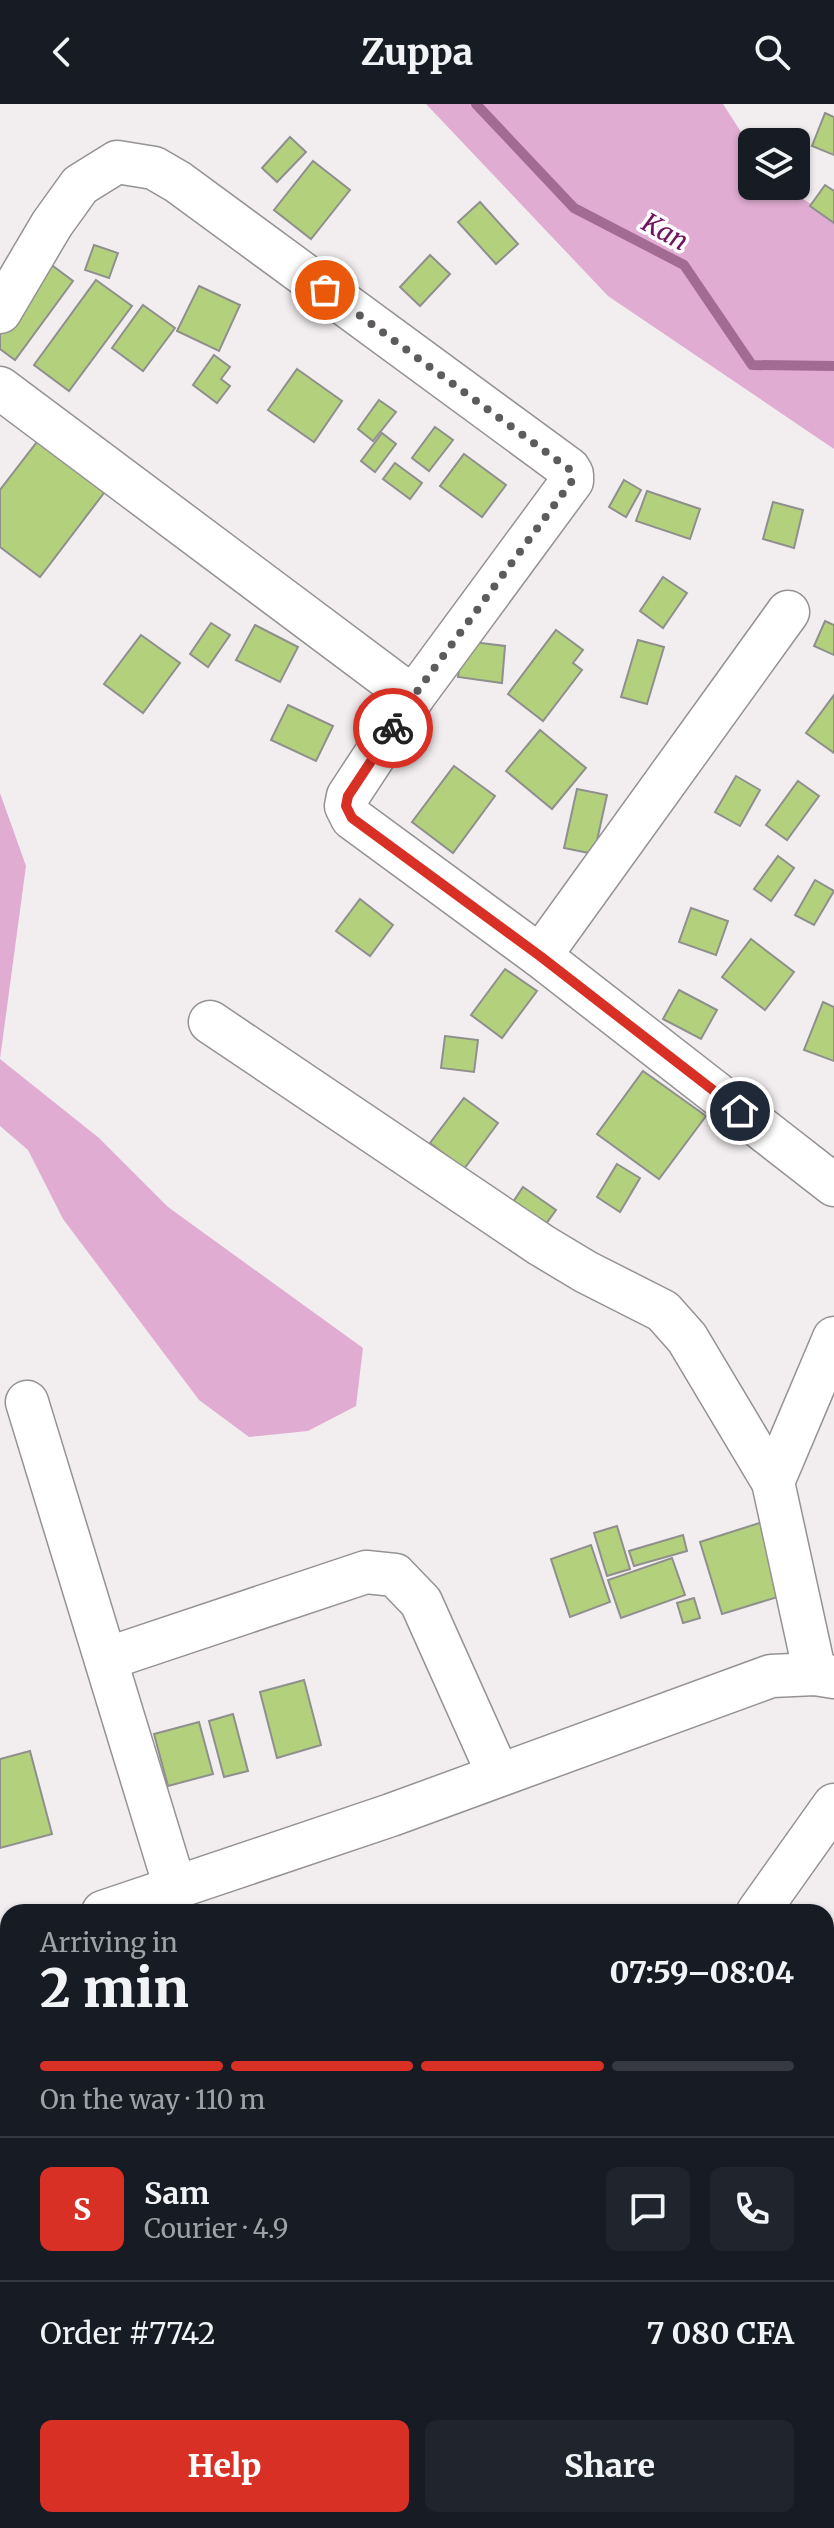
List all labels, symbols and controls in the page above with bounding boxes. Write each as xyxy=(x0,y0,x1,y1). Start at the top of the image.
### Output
icon: back xyxy=(40,30,84,74)
text: Zuppa xyxy=(361,30,473,75)
icon: search xyxy=(750,30,794,74)
map controls xyxy=(738,128,810,200)
button: layers xyxy=(738,128,810,200)
water label: Kan xyxy=(635,205,694,258)
pin xyxy=(291,256,359,324)
icon: bag xyxy=(303,268,347,312)
courier xyxy=(353,688,433,768)
icon: bike xyxy=(371,706,415,750)
pin xyxy=(706,1077,774,1145)
icon: home xyxy=(718,1089,762,1133)
text: Arriving in xyxy=(40,1926,178,1959)
text: 07:59–08:04 xyxy=(610,1953,794,1991)
text: 2 min xyxy=(40,1956,189,2021)
text: On the way · 110 m xyxy=(40,2083,265,2116)
button: chat xyxy=(606,2167,690,2251)
button: phone xyxy=(710,2167,794,2251)
text: Sam xyxy=(144,2174,209,2212)
text: S xyxy=(73,2190,91,2228)
text: Courier · 4.9 xyxy=(144,2212,288,2245)
text: Order #7742 xyxy=(40,2314,216,2352)
text: 7 080 CFA xyxy=(647,2314,794,2352)
button: Help xyxy=(40,2420,409,2512)
button: Share xyxy=(425,2420,794,2512)

